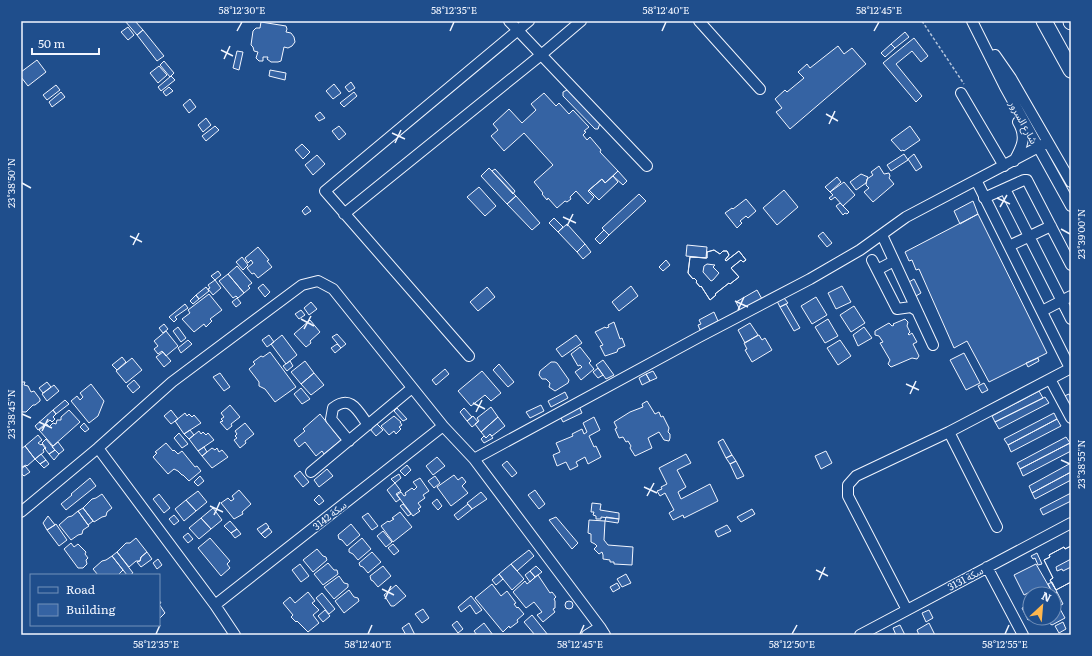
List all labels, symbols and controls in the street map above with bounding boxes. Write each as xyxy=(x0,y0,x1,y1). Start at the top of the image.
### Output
text: 58°12'30"E xyxy=(219,2,265,17)
text: 58°12'35"E xyxy=(431,2,477,17)
text: 58°12'40"E xyxy=(643,2,689,17)
text: 58°12'45"E xyxy=(856,2,902,17)
scale bar xyxy=(32,30,99,56)
text: 50 m xyxy=(38,34,65,52)
street label: شارع السرور xyxy=(1005,97,1042,147)
text: 23°38'50"N xyxy=(3,158,18,208)
text: 23°39'00"N xyxy=(1073,209,1088,259)
text: 23°38'45"N xyxy=(3,389,18,439)
text: 23°38'55"N xyxy=(1073,439,1088,489)
street label: سكة 3142 xyxy=(309,497,349,533)
street label: سكة 3131 xyxy=(944,562,986,594)
legend xyxy=(30,574,160,626)
text: Road xyxy=(66,580,96,598)
north arrow xyxy=(1022,586,1062,626)
text: N xyxy=(1039,587,1054,605)
text: Building xyxy=(66,600,116,618)
text: 58°12'35"E xyxy=(133,636,179,651)
text: 58°12'40"E xyxy=(345,636,391,651)
text: 58°12'45"E xyxy=(557,636,603,651)
text: 58°12'50"E xyxy=(769,636,815,651)
text: 58°12'55"E xyxy=(982,636,1028,651)

